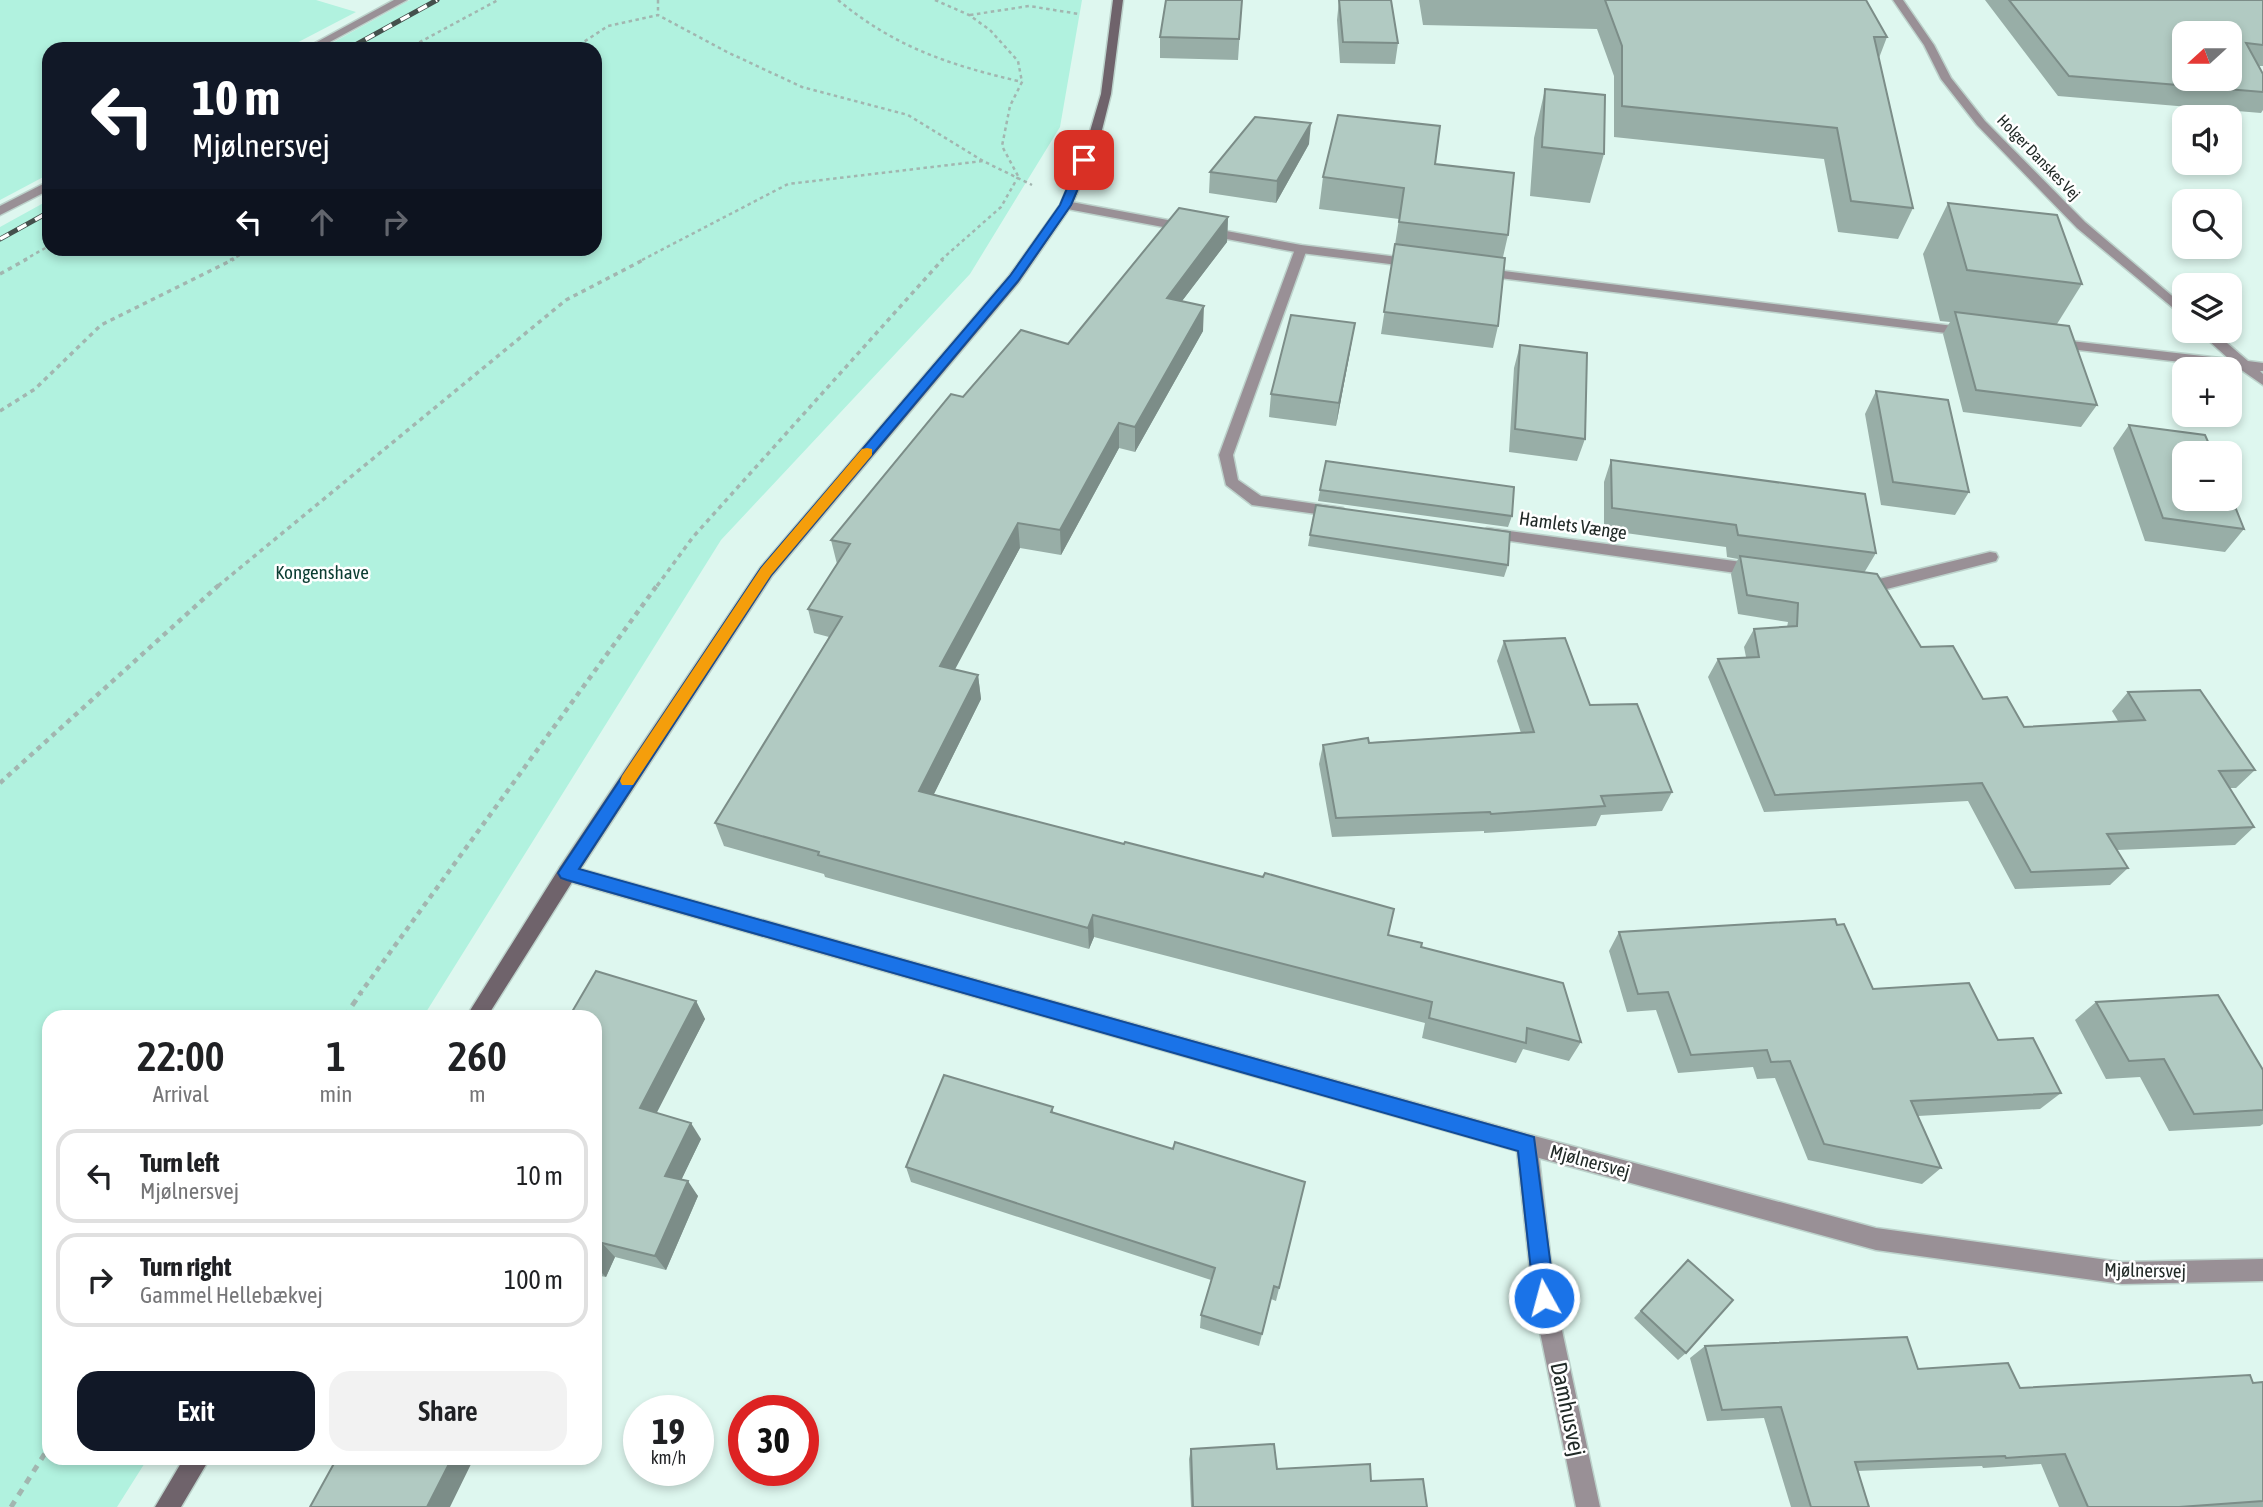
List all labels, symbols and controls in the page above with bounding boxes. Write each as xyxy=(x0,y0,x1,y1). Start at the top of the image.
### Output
north arrow xyxy=(2172,21,2242,91)
map controls xyxy=(2172,21,2242,511)
text: 10 m xyxy=(192,69,280,125)
icon: left xyxy=(77,70,168,161)
button: sound xyxy=(2172,105,2242,175)
street label: Holger Danskes Vej xyxy=(1993,111,2084,204)
text: Mjølnersvej xyxy=(192,127,330,164)
pin xyxy=(1054,130,1114,190)
icon: arrive xyxy=(1065,141,1103,179)
button: search xyxy=(2172,189,2242,259)
icon: left xyxy=(230,203,268,241)
icon: ahead xyxy=(303,203,341,241)
icon: right xyxy=(376,203,414,241)
button: layers xyxy=(2172,273,2242,343)
button: + xyxy=(2172,357,2242,427)
button: − xyxy=(2172,441,2242,511)
street label: Hamlets Vænge xyxy=(1518,507,1628,543)
park label: Kongenshave xyxy=(275,561,369,583)
text: 22:00 xyxy=(137,1032,224,1080)
text: 1 xyxy=(326,1032,346,1080)
text: 260 xyxy=(448,1032,507,1080)
text: Arrival xyxy=(153,1081,209,1107)
text: min xyxy=(320,1081,353,1107)
text: m xyxy=(469,1081,486,1107)
street label: Mjølnersvej xyxy=(1548,1140,1632,1182)
text: Turn left xyxy=(140,1148,220,1178)
icon: left xyxy=(81,1157,119,1195)
text: 10 m xyxy=(516,1161,563,1191)
text: Mjølnersvej xyxy=(140,1178,239,1204)
text: Turn right xyxy=(140,1252,231,1282)
street label: Mjølnersvej xyxy=(2104,1258,2186,1282)
icon: right xyxy=(81,1261,119,1299)
position arrow xyxy=(1507,1261,1581,1335)
text: 100 m xyxy=(504,1265,563,1295)
text: Gammel Hellebækvej xyxy=(140,1282,323,1308)
street label: Damhusvej xyxy=(1545,1360,1591,1458)
button: Exit xyxy=(77,1371,315,1451)
button: Share xyxy=(329,1371,567,1451)
speed limit sign: 30 xyxy=(728,1395,819,1486)
text: 19 xyxy=(652,1411,685,1451)
text: km/h xyxy=(651,1447,686,1468)

